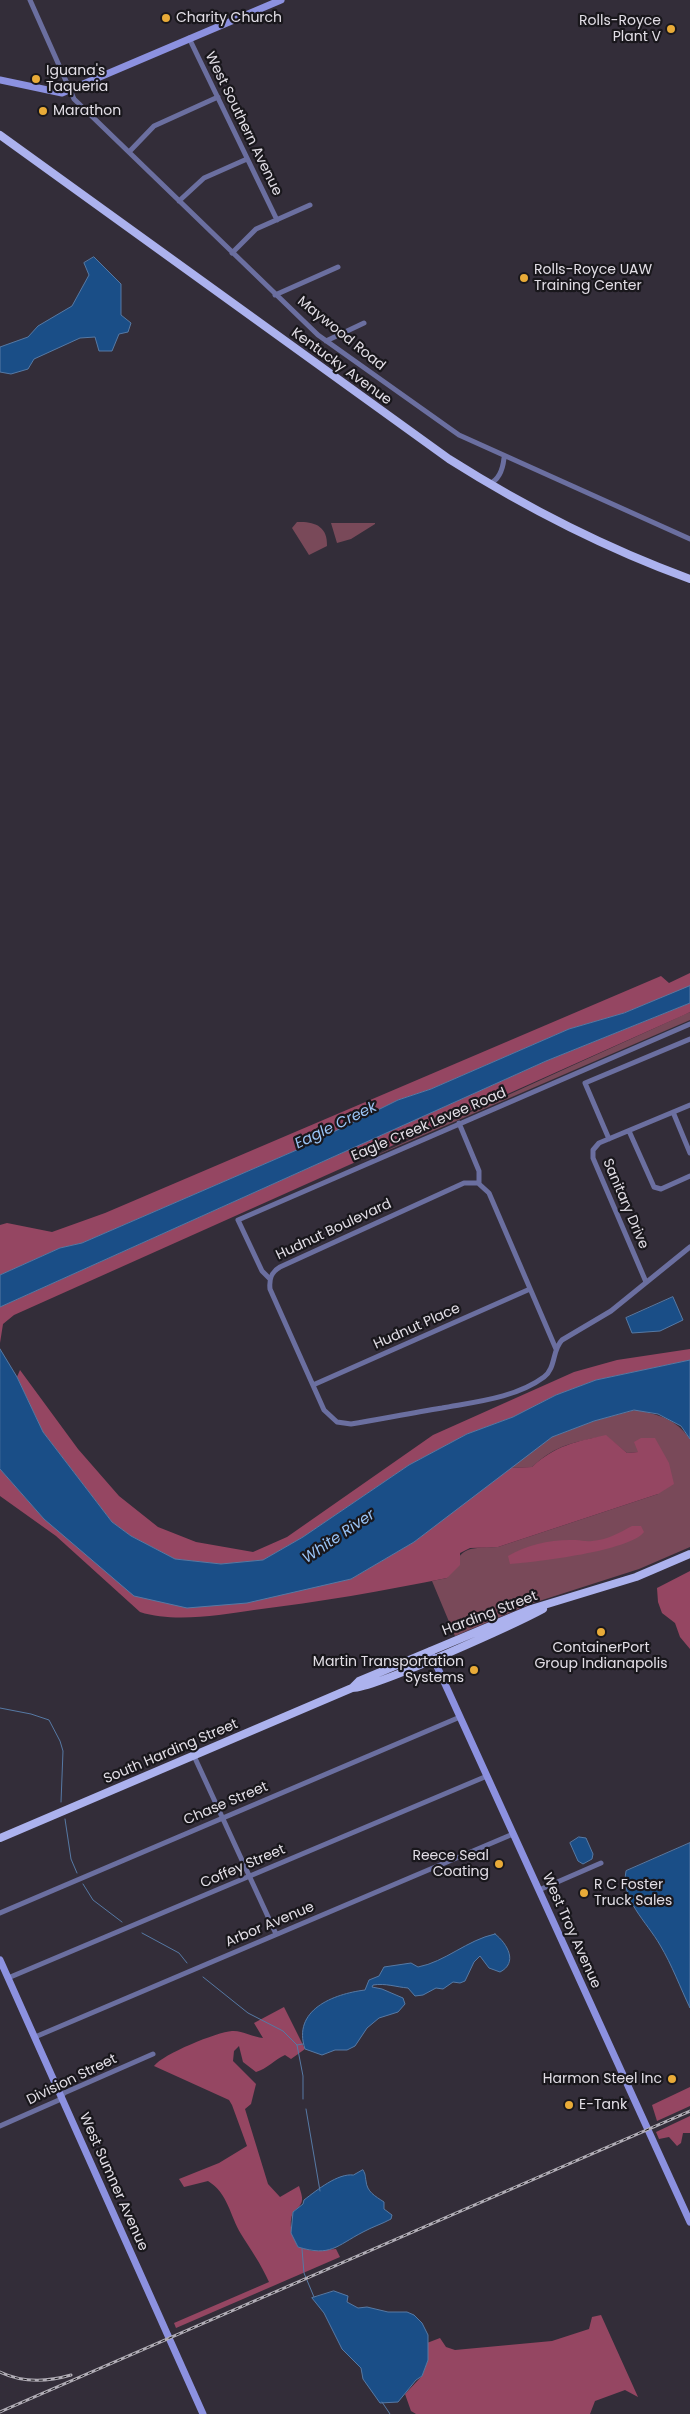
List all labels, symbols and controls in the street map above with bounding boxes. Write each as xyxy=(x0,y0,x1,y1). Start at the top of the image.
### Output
place label: Charity Church xyxy=(176,10,282,26)
marker: Charity Church xyxy=(160,12,172,24)
place label: Rolls-Royce Plant V xyxy=(579,13,661,46)
marker: Rolls-Royce Plant V xyxy=(665,23,677,35)
street label: West Southern Avenue xyxy=(201,49,285,199)
place label: Iguana's Taqueria xyxy=(46,63,108,95)
marker: Iguana's Taqueria xyxy=(30,73,42,85)
place label: Marathon xyxy=(53,103,121,119)
marker: Marathon xyxy=(37,105,49,117)
place label: Rolls-Royce UAW Training Center xyxy=(534,262,652,294)
marker: Rolls-Royce UAW Training Center xyxy=(518,272,530,284)
street label: Maywood Road xyxy=(294,293,388,375)
street label: Kentucky Avenue xyxy=(288,325,394,409)
street label: Eagle Creek Levee Road xyxy=(349,1085,509,1165)
water label: Eagle Creek xyxy=(292,1098,380,1154)
street label: Sanitary Drive xyxy=(598,1156,652,1252)
street label: Hudnut Boulevard xyxy=(274,1196,394,1264)
street label: Hudnut Place xyxy=(371,1300,463,1354)
water label: White River xyxy=(299,1506,379,1568)
street label: Harding Street xyxy=(440,1588,540,1640)
marker: ContainerPort Group Indianapolis xyxy=(595,1626,607,1638)
place label: ContainerPort Group Indianapolis xyxy=(534,1640,668,1672)
place label: Martin Transportation Systems xyxy=(313,1654,464,1686)
marker: Martin Transportation Systems xyxy=(468,1664,480,1676)
street label: South Harding Street xyxy=(101,1716,241,1788)
street label: Chase Street xyxy=(181,1779,271,1829)
street label: Coffey Street xyxy=(198,1842,288,1892)
place label: Reece Seal Coating xyxy=(412,1848,489,1880)
marker: Reece Seal Coating xyxy=(493,1858,505,1870)
street label: West Troy Avenue xyxy=(538,1871,604,1991)
place label: R C Foster Truck Sales xyxy=(594,1877,672,1910)
marker: R C Foster Truck Sales xyxy=(578,1887,590,1899)
street label: Arbor Avenue xyxy=(223,1899,317,1951)
street label: Division Street xyxy=(24,2051,120,2109)
place label: Harmon Steel Inc xyxy=(543,2071,662,2087)
marker: Harmon Steel Inc xyxy=(666,2073,678,2085)
place label: E-Tank xyxy=(579,2097,627,2113)
marker: E-Tank xyxy=(563,2099,575,2111)
street label: West Sumner Avenue xyxy=(75,2110,151,2254)

